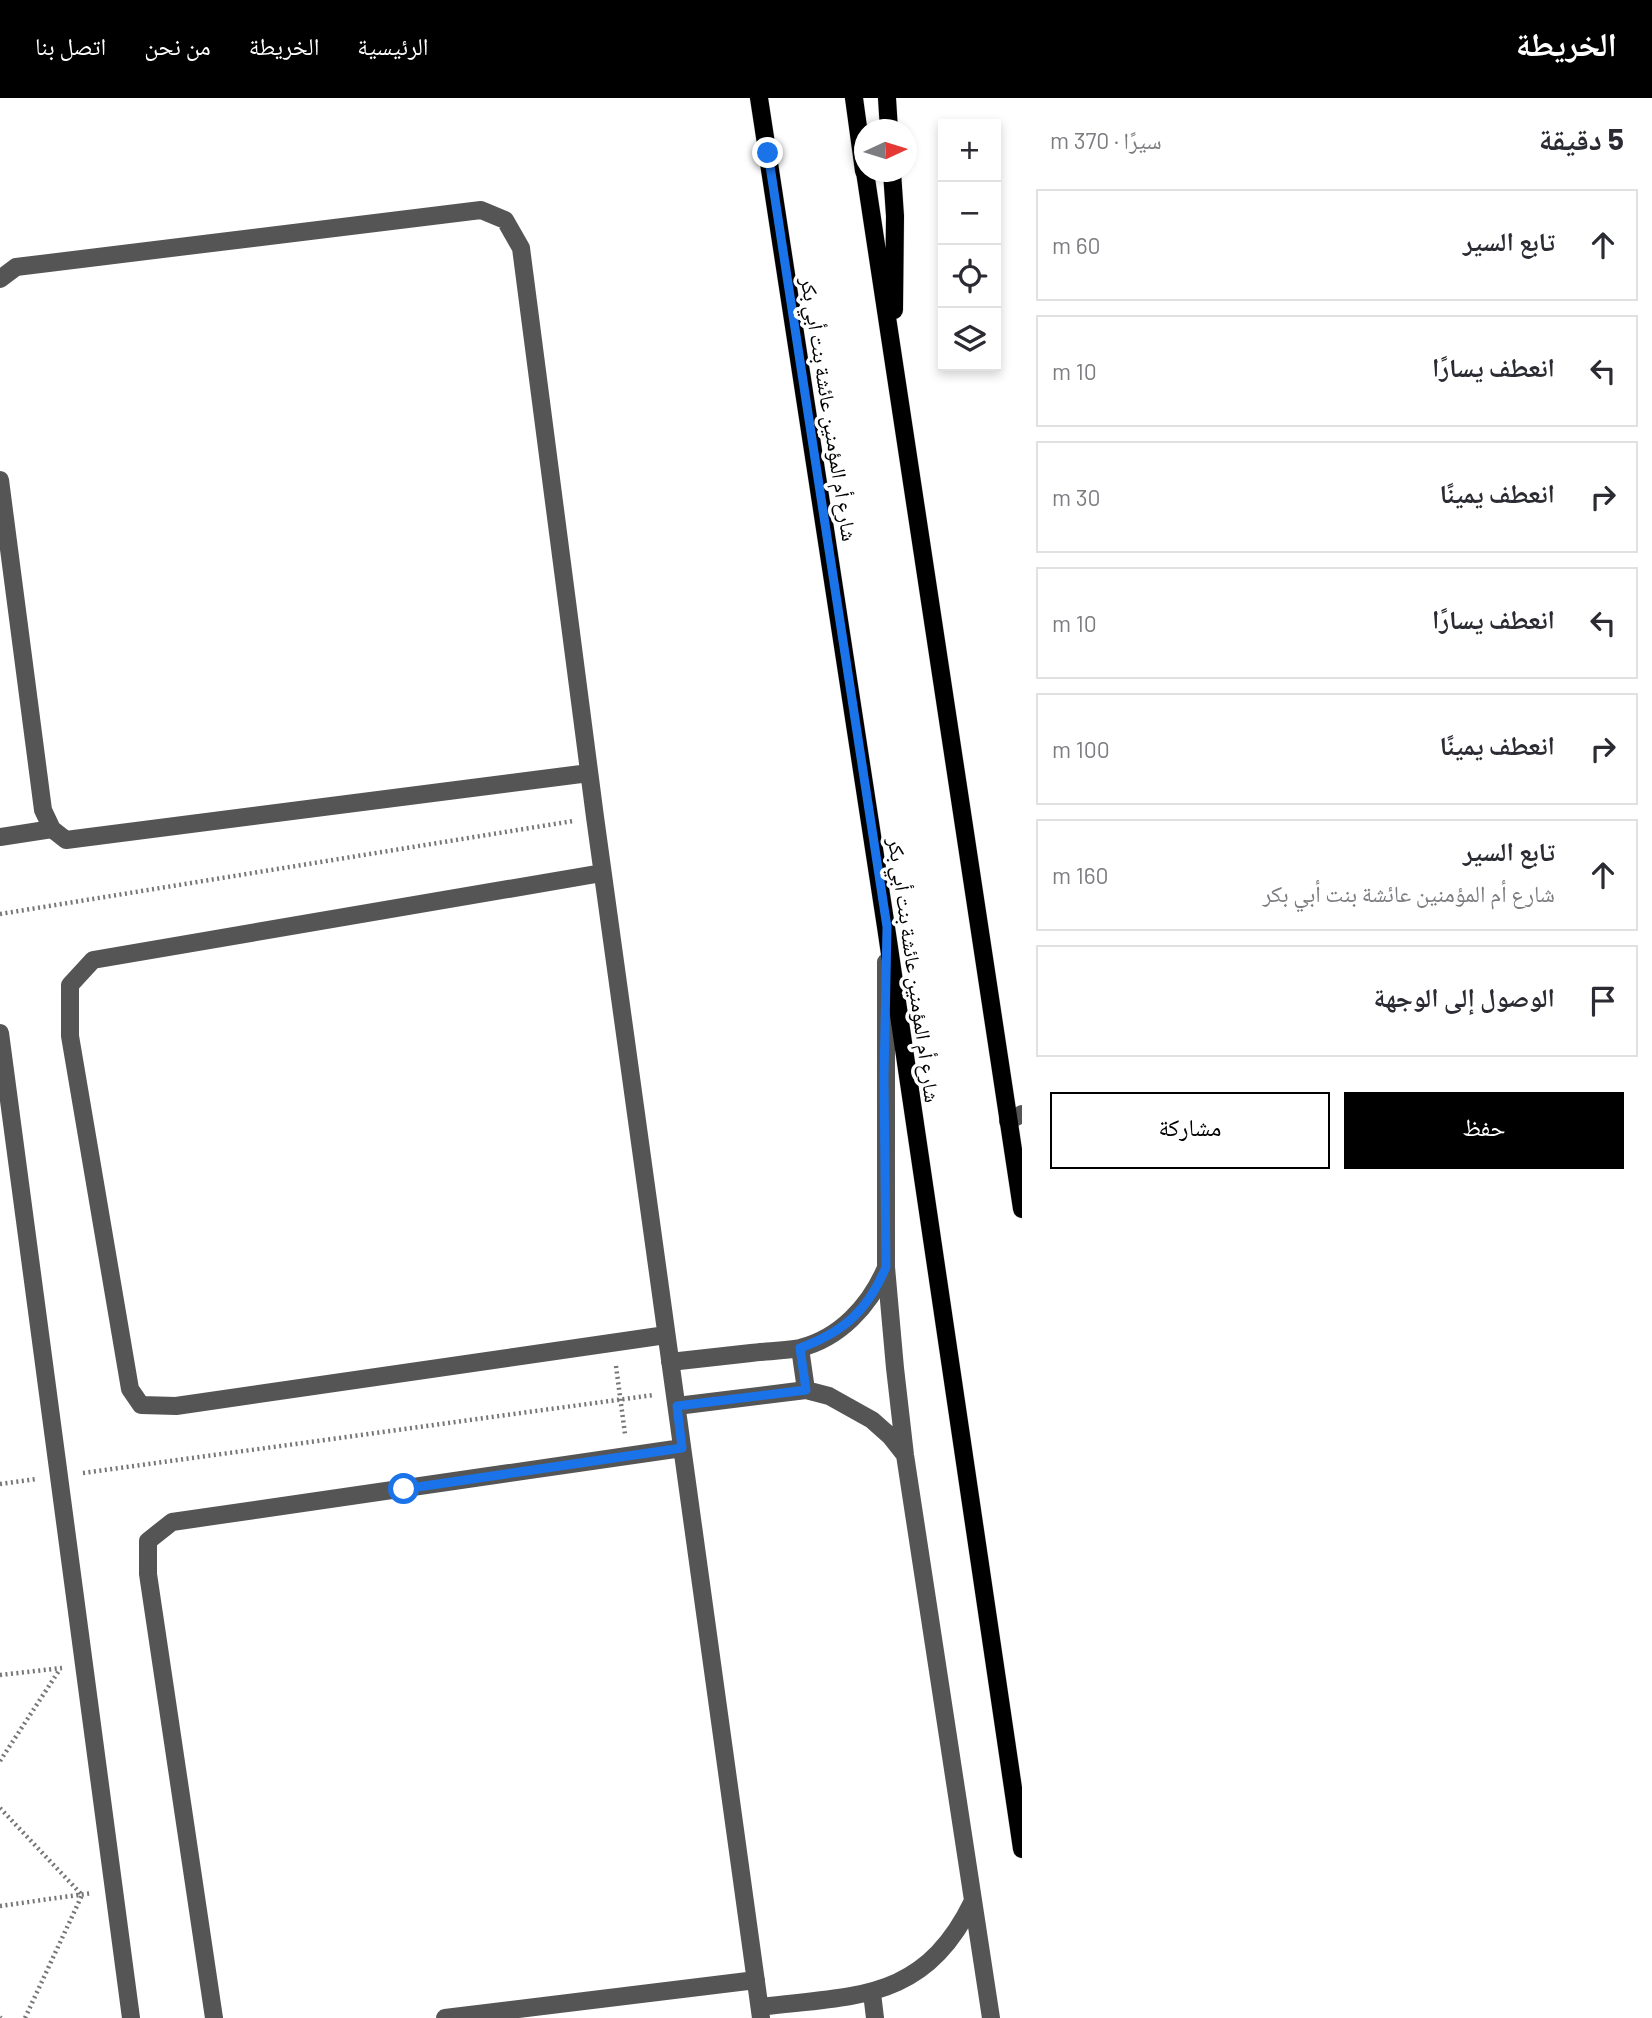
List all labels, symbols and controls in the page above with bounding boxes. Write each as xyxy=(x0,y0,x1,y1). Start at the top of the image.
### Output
text: الخريطة xyxy=(1516,23,1617,63)
text: اتصل بنا xyxy=(35,31,106,60)
text: من نحن xyxy=(144,31,211,60)
text: الخريطة xyxy=(249,31,319,60)
text: الرئيسية xyxy=(357,31,429,60)
north arrow xyxy=(854,119,917,182)
map controls xyxy=(938,119,1001,371)
button: + xyxy=(938,119,1001,182)
text: 5 دقيقة xyxy=(1539,120,1624,156)
text: سيرًا · 370 m xyxy=(1050,126,1162,154)
route end xyxy=(752,137,783,168)
button: − xyxy=(938,182,1001,245)
text: تابع السير xyxy=(1463,225,1555,256)
icon: ahead xyxy=(1584,226,1622,264)
text: 60 m xyxy=(1052,231,1100,259)
button: locate xyxy=(938,245,1001,308)
street label: شارع أم المؤمنين عائشة بنت أبي بكر xyxy=(791,274,863,544)
button: layers xyxy=(938,308,1001,371)
text: انعطف يسارًا xyxy=(1432,351,1555,382)
icon: left xyxy=(1584,352,1622,390)
text: 10 m xyxy=(1052,357,1097,385)
text: انعطف يمينًا xyxy=(1440,477,1555,508)
icon: right xyxy=(1584,478,1622,516)
text: 30 m xyxy=(1052,483,1100,511)
text: انعطف يسارًا xyxy=(1432,603,1555,634)
icon: left xyxy=(1584,604,1622,642)
text: 10 m xyxy=(1052,609,1097,637)
text: انعطف يمينًا xyxy=(1440,729,1555,760)
icon: right xyxy=(1584,730,1622,768)
text: 100 m xyxy=(1052,735,1110,763)
street label: شارع أم المؤمنين عائشة بنت أبي بكر xyxy=(879,835,946,1105)
text: تابع السير xyxy=(1463,835,1555,866)
icon: ahead xyxy=(1584,856,1622,894)
text: 160 m xyxy=(1052,861,1109,889)
text: شارع أم المؤمنين عائشة بنت أبي بكر xyxy=(1262,879,1555,907)
text: الوصول إلى الوجهة xyxy=(1374,981,1555,1012)
icon: arrive xyxy=(1584,982,1622,1020)
button: مشاركة xyxy=(1050,1092,1330,1169)
button: حفظ xyxy=(1344,1092,1624,1169)
route start xyxy=(388,1473,419,1504)

